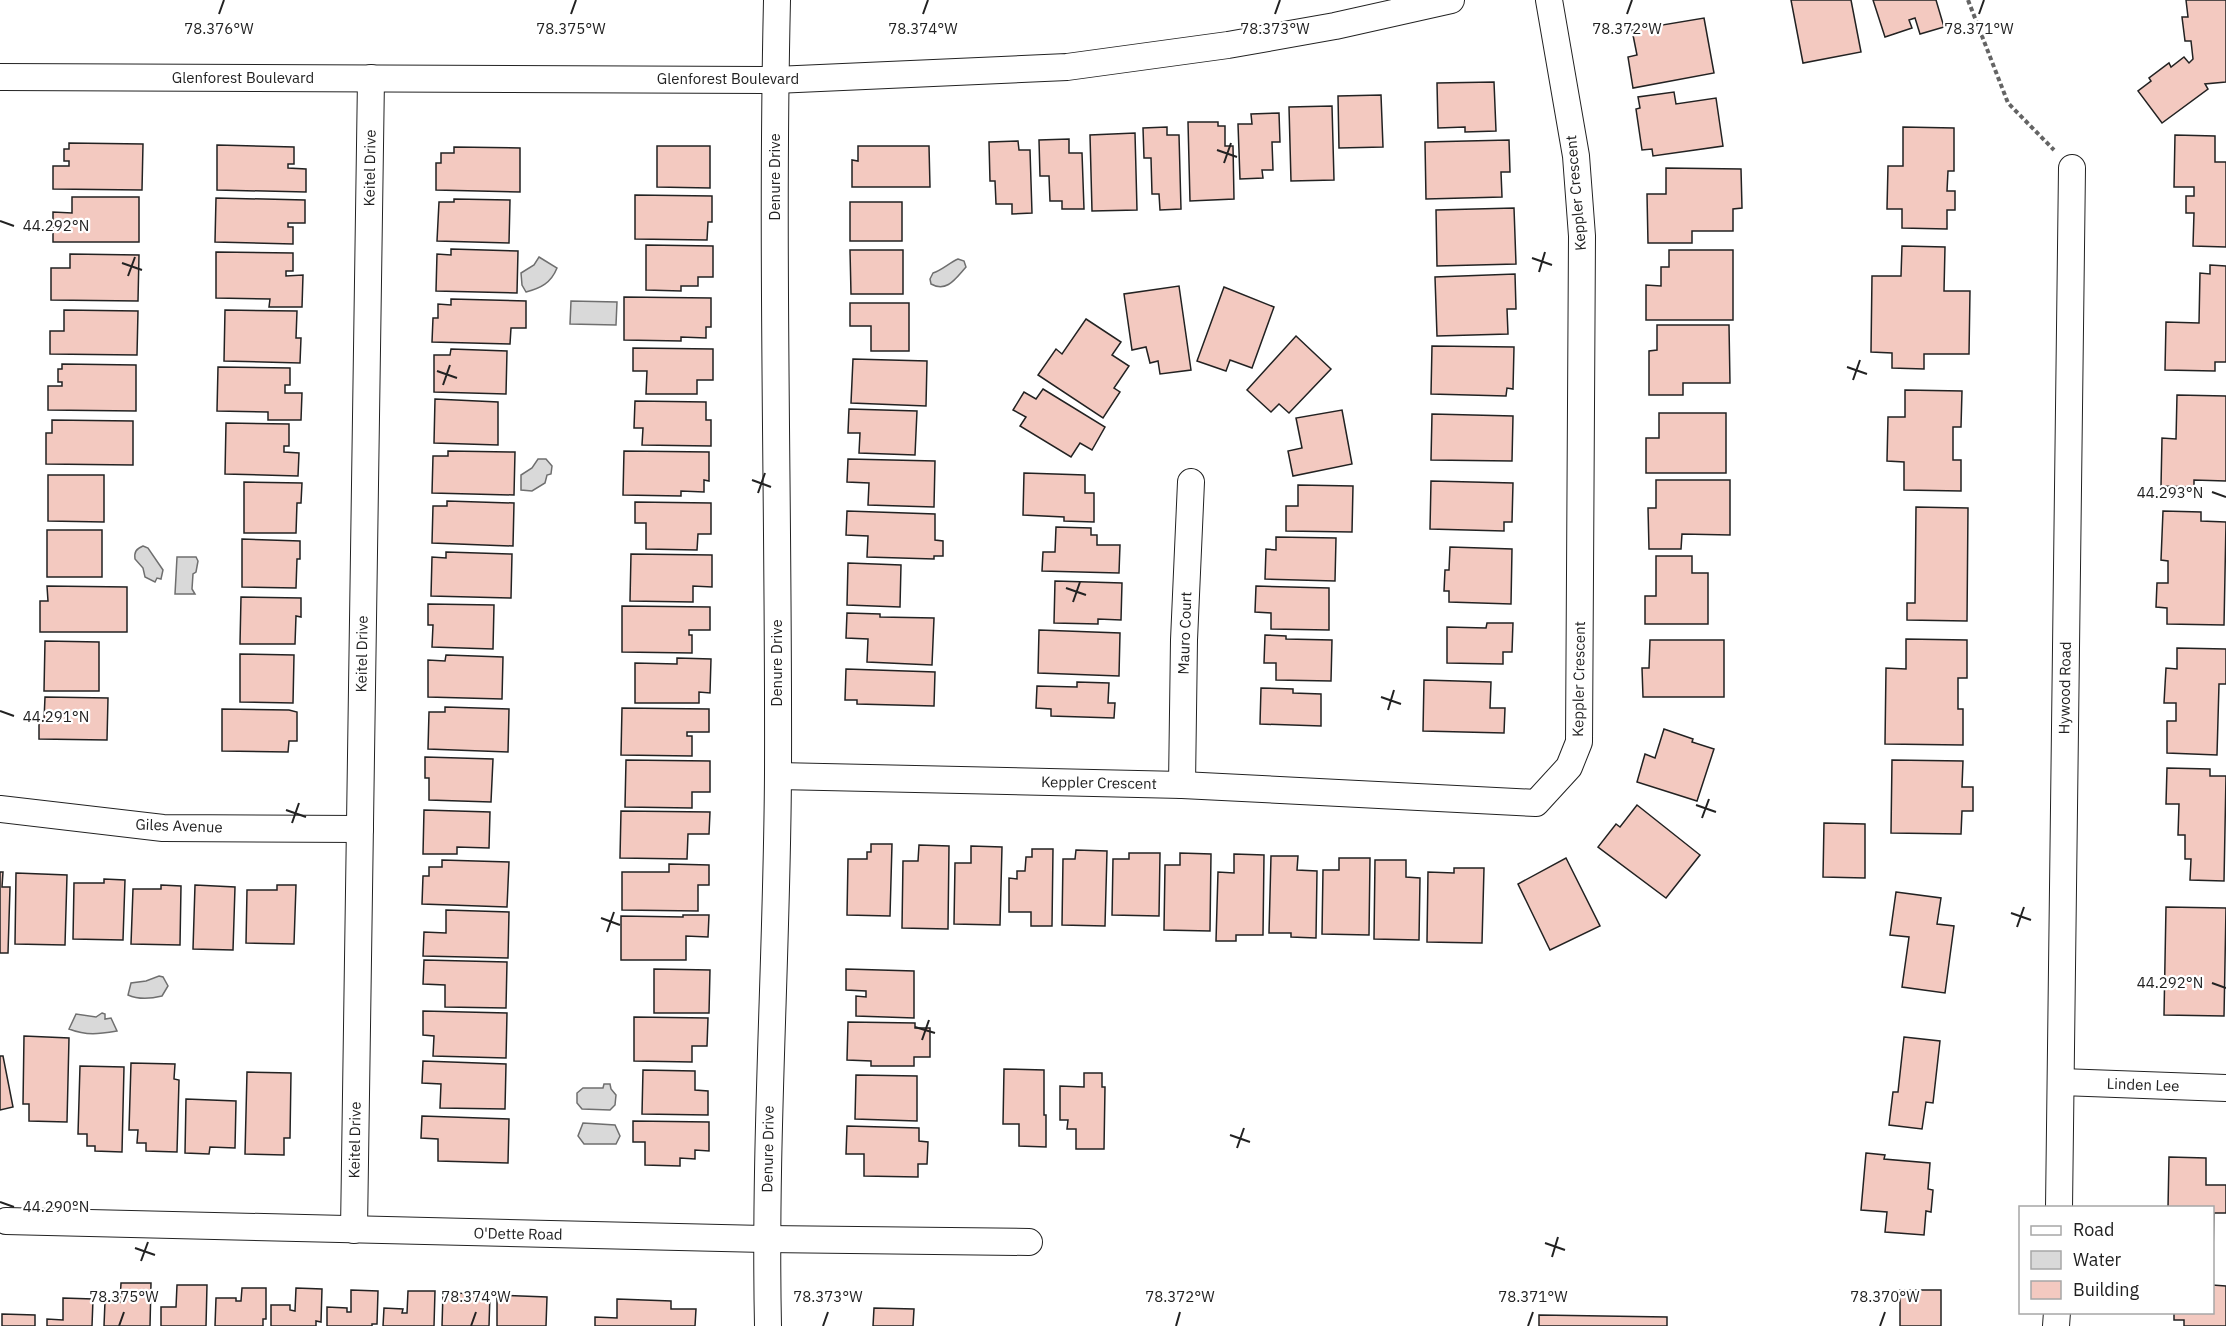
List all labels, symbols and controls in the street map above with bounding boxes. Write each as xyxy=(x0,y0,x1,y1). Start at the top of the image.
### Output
text: 78.376°W xyxy=(184,19,254,38)
text: 78.375°W xyxy=(536,19,606,38)
text: 78.374°W xyxy=(888,19,958,38)
text: 78.373°W xyxy=(1240,19,1310,38)
text: 78.372°W xyxy=(1592,19,1662,38)
text: 78.371°W xyxy=(1944,19,2014,38)
street label: Glenforest Boulevard xyxy=(172,68,314,87)
street label: Glenforest Boulevard xyxy=(657,69,799,88)
street label: Keitel Drive xyxy=(359,129,380,207)
street label: Denure Drive xyxy=(765,133,784,221)
street label: Keppler Crescent xyxy=(1561,134,1590,252)
text: 44.292°N xyxy=(23,216,89,235)
text: 44.293°N xyxy=(2137,483,2203,502)
street label: Mauro Court xyxy=(1174,591,1195,675)
street label: Keitel Drive xyxy=(351,615,372,693)
street label: Denure Drive xyxy=(767,619,786,707)
street label: Keppler Crescent xyxy=(1568,621,1589,737)
street label: Hywood Road xyxy=(2054,641,2075,735)
text: 44.291°N xyxy=(23,707,89,726)
street label: Keppler Crescent xyxy=(1041,772,1157,793)
street label: Giles Avenue xyxy=(135,814,223,837)
text: 44.292°N xyxy=(2137,973,2203,992)
street label: Linden Lee xyxy=(2106,1074,2180,1095)
street label: Keitel Drive xyxy=(344,1101,365,1179)
street label: Denure Drive xyxy=(757,1105,778,1193)
text: 44.290°N xyxy=(23,1197,89,1216)
legend xyxy=(2019,1206,2214,1314)
text: Road xyxy=(2073,1218,2114,1241)
street label: O'Dette Road xyxy=(473,1223,563,1244)
text: Water xyxy=(2073,1248,2122,1271)
text: Building xyxy=(2073,1278,2140,1301)
text: 78.375°W xyxy=(89,1287,159,1306)
text: 78.374°W xyxy=(441,1287,511,1306)
text: 78.373°W xyxy=(793,1287,863,1306)
text: 78.372°W xyxy=(1145,1287,1215,1306)
text: 78.371°W xyxy=(1498,1287,1568,1306)
text: 78.370°W xyxy=(1850,1287,1920,1306)

